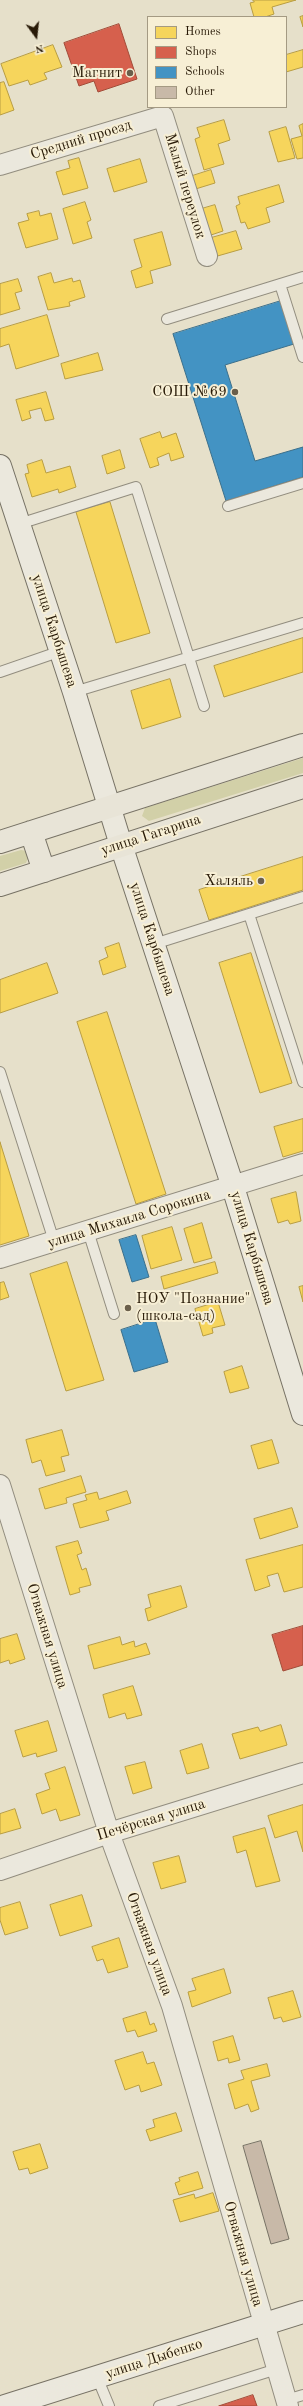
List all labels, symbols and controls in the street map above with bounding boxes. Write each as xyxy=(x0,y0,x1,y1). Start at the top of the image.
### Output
north arrow xyxy=(16,16,56,56)
legend xyxy=(147,16,287,108)
text: Homes xyxy=(185,26,221,38)
text: N xyxy=(34,42,45,54)
text: Shops xyxy=(185,46,216,58)
place label: Магнит xyxy=(72,64,122,82)
text: Schools xyxy=(185,66,225,78)
marker: Магнит xyxy=(125,68,135,78)
text: Other xyxy=(185,86,215,98)
street label: Средний проезд xyxy=(28,116,134,164)
street label: Малый переулок xyxy=(160,131,210,241)
place label: СОШ №69 xyxy=(152,383,227,401)
marker: СОШ №69 xyxy=(230,387,240,397)
street label: улица Карбышева xyxy=(27,572,81,690)
street label: улица Гагарина xyxy=(99,810,203,860)
place label: Халяль xyxy=(204,872,253,890)
marker: Халяль xyxy=(256,876,266,886)
street label: улица Карбышева xyxy=(125,880,179,998)
street label: улица Михаила Сорокина xyxy=(45,1186,213,1252)
street label: улица Карбышева xyxy=(226,1189,278,1307)
place label: НОУ "Познание" (школа-сад) xyxy=(136,1290,251,1325)
marker: НОУ "Познание" (школа-сад) xyxy=(123,1303,133,1313)
street label: Отважная улица xyxy=(22,1581,72,1691)
street label: Печёрская улица xyxy=(94,1795,208,1845)
street label: Отважная улица xyxy=(122,1890,176,1998)
street label: Отважная улица xyxy=(219,2199,267,2309)
street label: улица Дыбенко xyxy=(103,2335,205,2383)

